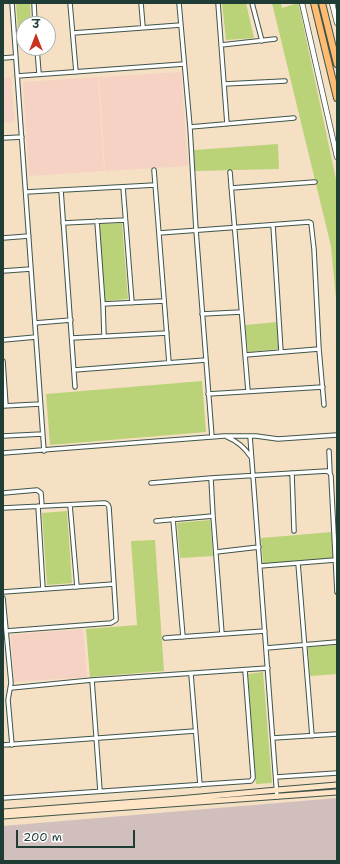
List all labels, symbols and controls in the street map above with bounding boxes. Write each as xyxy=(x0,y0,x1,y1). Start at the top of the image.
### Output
north arrow xyxy=(16,16,56,56)
text: उ xyxy=(32,17,40,32)
scale bar xyxy=(18,822,137,848)
text: 200 m xyxy=(23,829,62,845)

